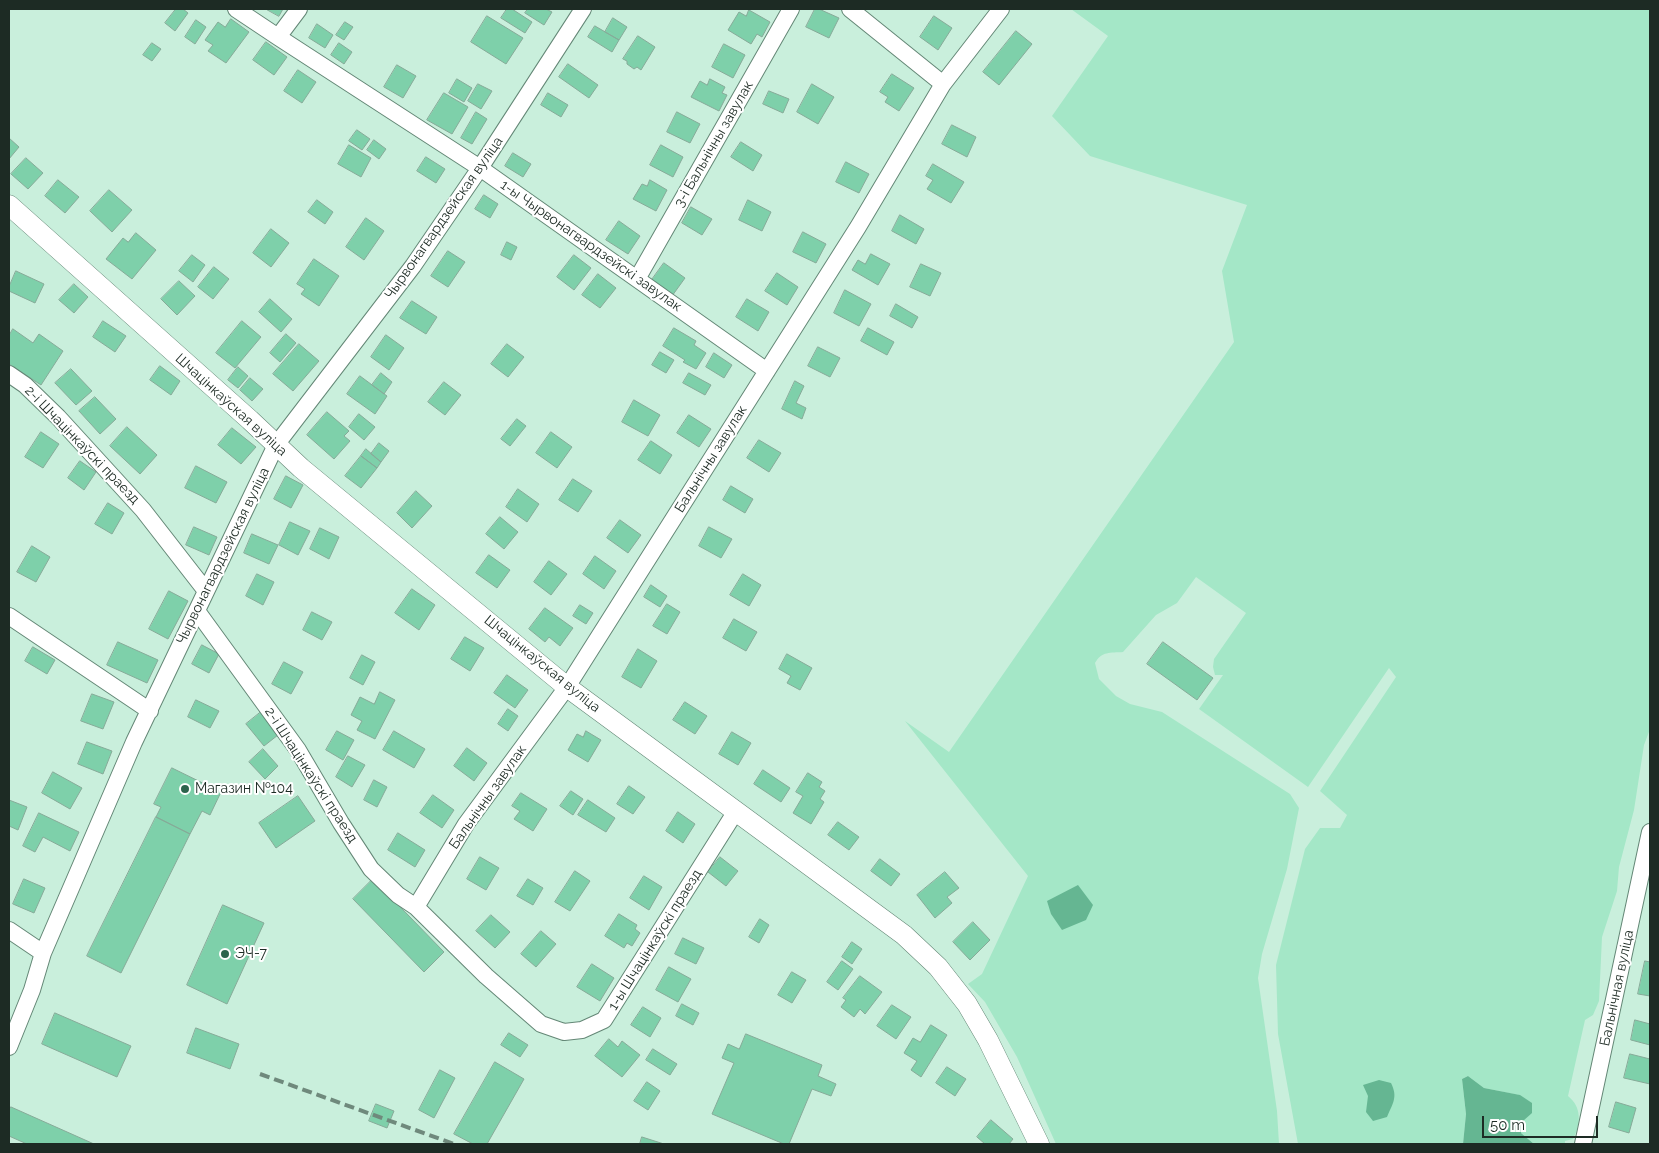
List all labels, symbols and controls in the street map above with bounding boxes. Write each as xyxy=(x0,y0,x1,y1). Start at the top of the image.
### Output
street label: 3-і Бальнічны завулак xyxy=(671,78,757,210)
street label: Чырвонагвардзейская вуліца xyxy=(381,134,507,302)
street label: 1-ы Чырвонагвардзейскі завулак xyxy=(497,177,685,315)
street label: Шчацінкаўская вуліца xyxy=(172,350,290,460)
street label: 2-і Шчацінкаўскі праезд xyxy=(21,382,143,508)
street label: Бальнічны завулак xyxy=(671,402,751,516)
street label: Чырвонагвардзейская вуліца xyxy=(173,465,273,647)
street label: Шчацінкаўская вуліца xyxy=(480,612,604,716)
street label: 2-і Шчацінкаўскі праезд xyxy=(261,704,361,846)
street label: Бальнічны завулак xyxy=(446,742,530,852)
place label: Магазин №104 xyxy=(195,781,293,797)
marker: Магазин №104 xyxy=(179,783,191,795)
street label: 1-ы Шчацінкаўскі праезд xyxy=(605,867,705,1013)
street label: Бальнічная вуліца xyxy=(1596,928,1638,1048)
place label: ЭЧ-7 xyxy=(235,946,267,962)
marker: ЭЧ-7 xyxy=(219,948,231,960)
scale bar xyxy=(1484,1106,1600,1138)
text: 50 m xyxy=(1490,1116,1525,1134)

